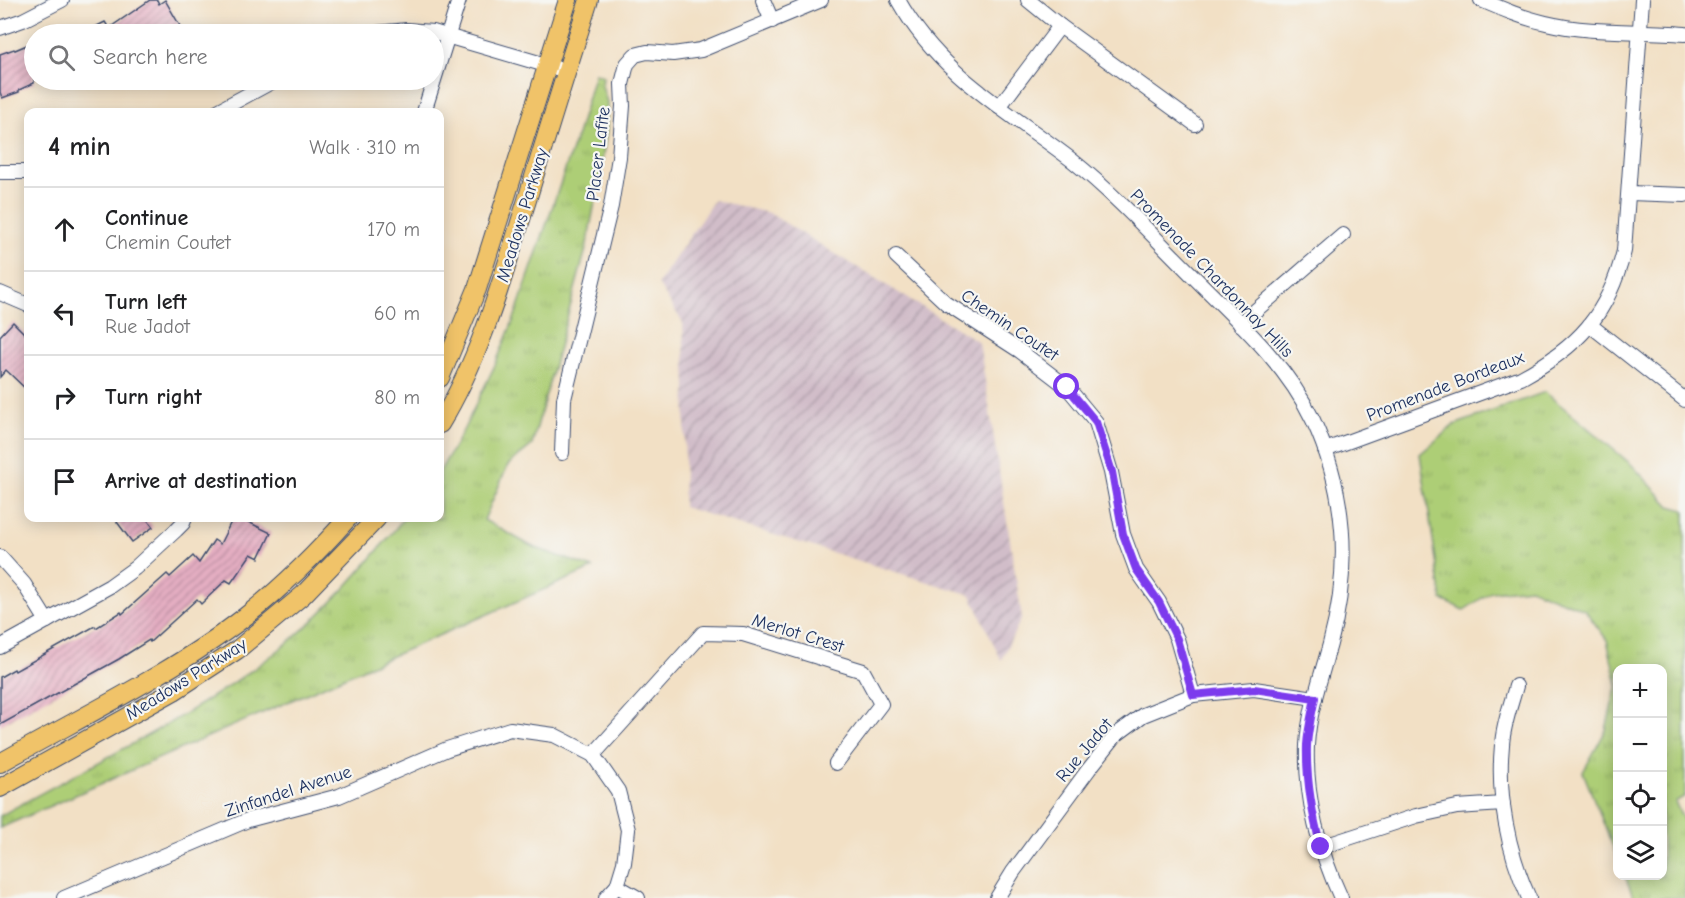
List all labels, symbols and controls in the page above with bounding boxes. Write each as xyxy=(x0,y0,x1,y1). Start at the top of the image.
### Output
search box xyxy=(24,24,444,90)
icon: search xyxy=(45,41,78,74)
text: Search here xyxy=(93,44,208,70)
street label: Placer Lafite xyxy=(582,106,615,202)
text: 4 min xyxy=(48,132,111,162)
text: Walk · 310 m xyxy=(309,136,420,159)
street label: Meadows Parkway xyxy=(492,145,553,285)
street label: Promenade Chardonnay Hills xyxy=(1126,185,1298,362)
text: Continue xyxy=(105,205,188,231)
icon: ahead xyxy=(48,213,81,246)
text: 170 m xyxy=(367,218,420,241)
text: Chemin Coutet xyxy=(105,231,231,254)
street label: Chemin Coutet xyxy=(957,285,1063,366)
text: Turn left xyxy=(105,289,187,315)
icon: left xyxy=(48,297,81,330)
text: 60 m xyxy=(374,302,420,325)
text: Rue Jadot xyxy=(105,315,190,338)
street label: Promenade Bordeaux xyxy=(1363,347,1527,426)
route start xyxy=(1053,373,1079,399)
icon: right xyxy=(48,381,81,414)
text: Turn right xyxy=(105,384,202,410)
text: 80 m xyxy=(374,386,420,409)
icon: arrive xyxy=(48,465,81,498)
text: Arrive at destination xyxy=(105,468,297,494)
street label: Merlot Crest xyxy=(749,610,847,658)
street label: Meadows Parkway xyxy=(122,633,251,725)
map controls xyxy=(1613,664,1667,880)
button: + xyxy=(1613,664,1667,718)
street label: Rue Jadot xyxy=(1052,714,1118,786)
button: − xyxy=(1613,718,1667,772)
street label: Zinfandel Avenue xyxy=(222,761,354,822)
button: locate xyxy=(1613,772,1667,826)
button: layers xyxy=(1613,826,1667,880)
route end xyxy=(1307,833,1333,859)

